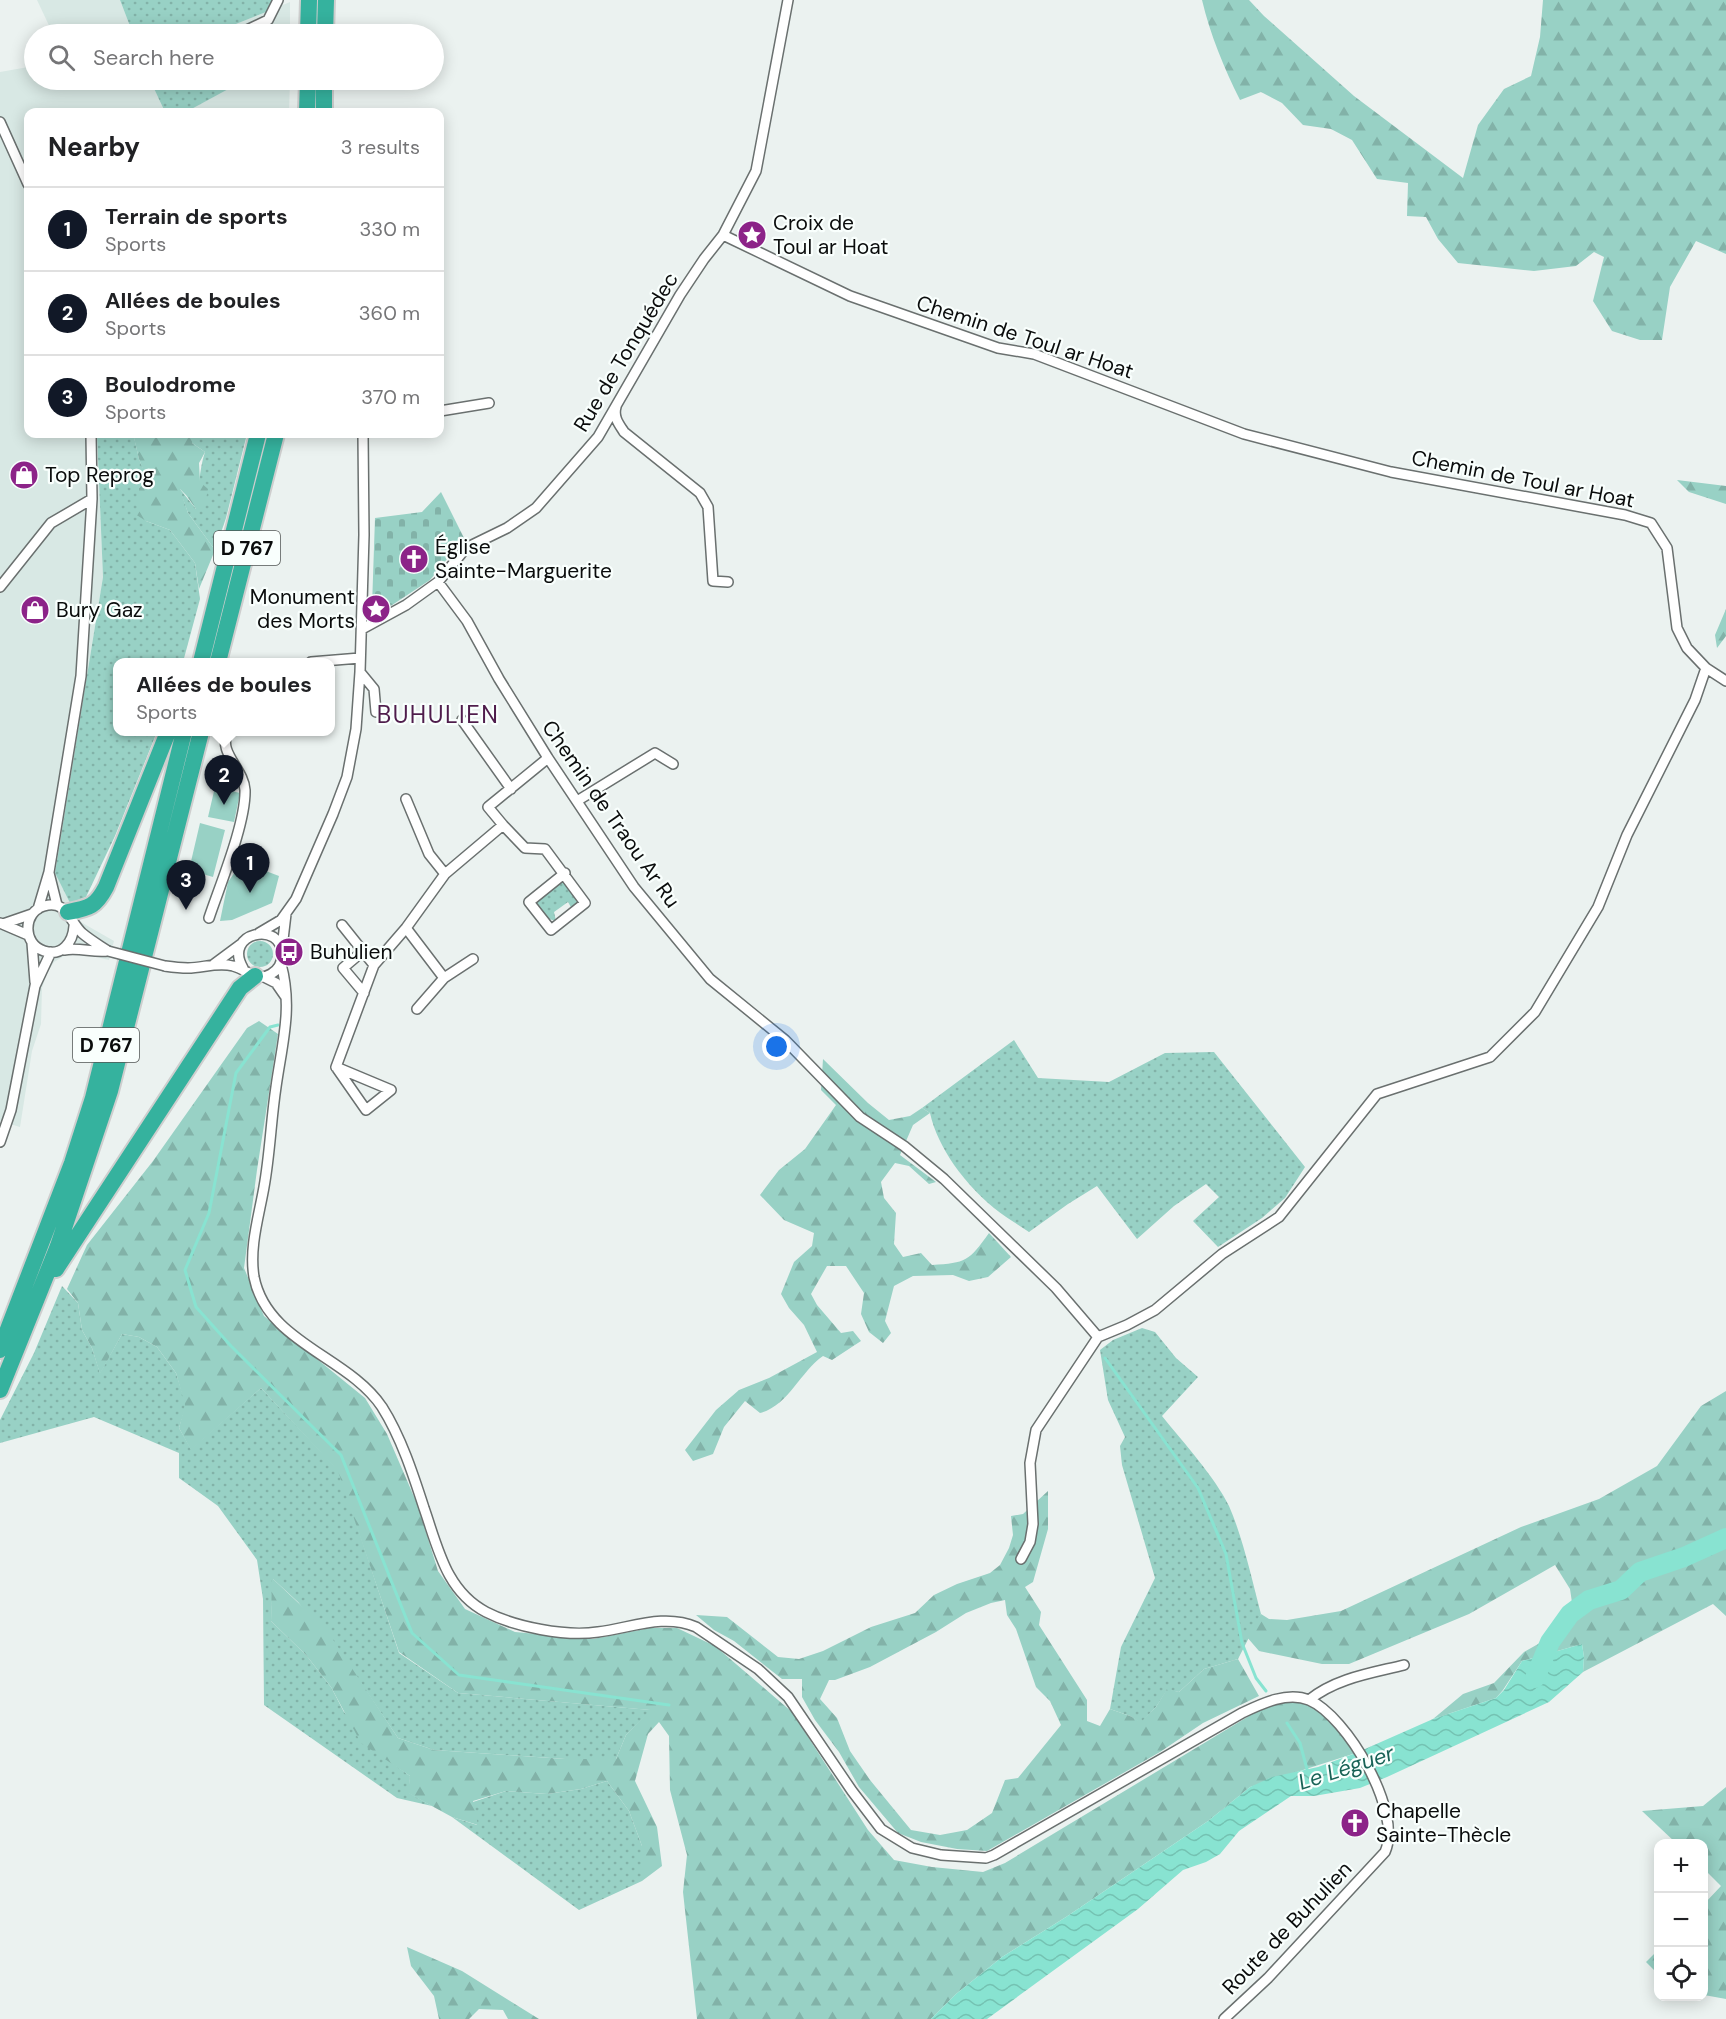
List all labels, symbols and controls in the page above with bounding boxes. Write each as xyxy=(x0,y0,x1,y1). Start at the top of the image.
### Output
search box xyxy=(24,24,444,90)
icon: search xyxy=(45,41,78,74)
text: Search here xyxy=(93,43,214,72)
text: Nearby xyxy=(48,130,140,164)
text: 3 results xyxy=(341,134,420,160)
text: Terrain de sports xyxy=(105,202,288,231)
place label: Croix de Toul ar Hoat xyxy=(773,209,889,261)
text: 1 xyxy=(64,216,71,242)
text: 330 m xyxy=(360,216,420,242)
place icon: Croix de Toul ar Hoat xyxy=(736,219,768,251)
text: Sports xyxy=(105,231,166,257)
street label: Rue de Tonquédec xyxy=(567,267,685,437)
text: Allées de boules xyxy=(105,286,281,315)
street label: Chemin de Toul ar Hoat xyxy=(913,289,1137,385)
text: 2 xyxy=(62,300,73,326)
text: 360 m xyxy=(359,300,420,326)
text: Sports xyxy=(105,315,166,341)
text: Boulodrome xyxy=(105,370,236,399)
text: 3 xyxy=(61,384,74,410)
text: 370 m xyxy=(361,384,420,410)
text: Sports xyxy=(105,399,166,425)
street label: Chemin de Toul ar Hoat xyxy=(1409,444,1637,514)
shop icon: Top Reprog xyxy=(8,459,40,491)
place label: Top Reprog xyxy=(45,461,154,489)
road number: D 767 xyxy=(214,531,280,565)
place label: Église Sainte-Marguerite xyxy=(435,533,612,585)
church icon: Église Sainte-Marguerite xyxy=(398,543,430,575)
place label: Monument des Morts xyxy=(250,583,355,635)
place icon: Monument des Morts xyxy=(360,593,392,625)
shop icon: Bury Gaz xyxy=(19,594,51,626)
place label: Bury Gaz xyxy=(56,596,143,624)
popup xyxy=(113,658,335,736)
text: Allées de boules xyxy=(136,670,312,699)
text: Sports xyxy=(136,699,197,725)
district label: BUHULIEN xyxy=(377,699,499,730)
street label: Chemin de Traou Ar Ru xyxy=(536,715,686,913)
pin: 2 xyxy=(204,756,244,805)
pin: 1 xyxy=(230,844,270,893)
pin: 3 xyxy=(166,860,206,910)
bus stop icon: Buhulien xyxy=(273,936,305,968)
place label: Buhulien xyxy=(310,938,393,966)
road number: D 767 xyxy=(73,1028,139,1062)
your location xyxy=(762,1032,791,1061)
water label: Le Léguer xyxy=(1295,1738,1399,1797)
place label: Chapelle Sainte-Thècle xyxy=(1376,1797,1511,1849)
church icon: Chapelle Sainte-Thècle xyxy=(1339,1807,1371,1839)
map controls xyxy=(1654,1839,1708,2001)
button: + xyxy=(1654,1839,1708,1893)
street label: Route de Buhulien xyxy=(1216,1855,1358,2001)
button: − xyxy=(1654,1893,1708,1947)
button: locate xyxy=(1654,1947,1708,2001)

